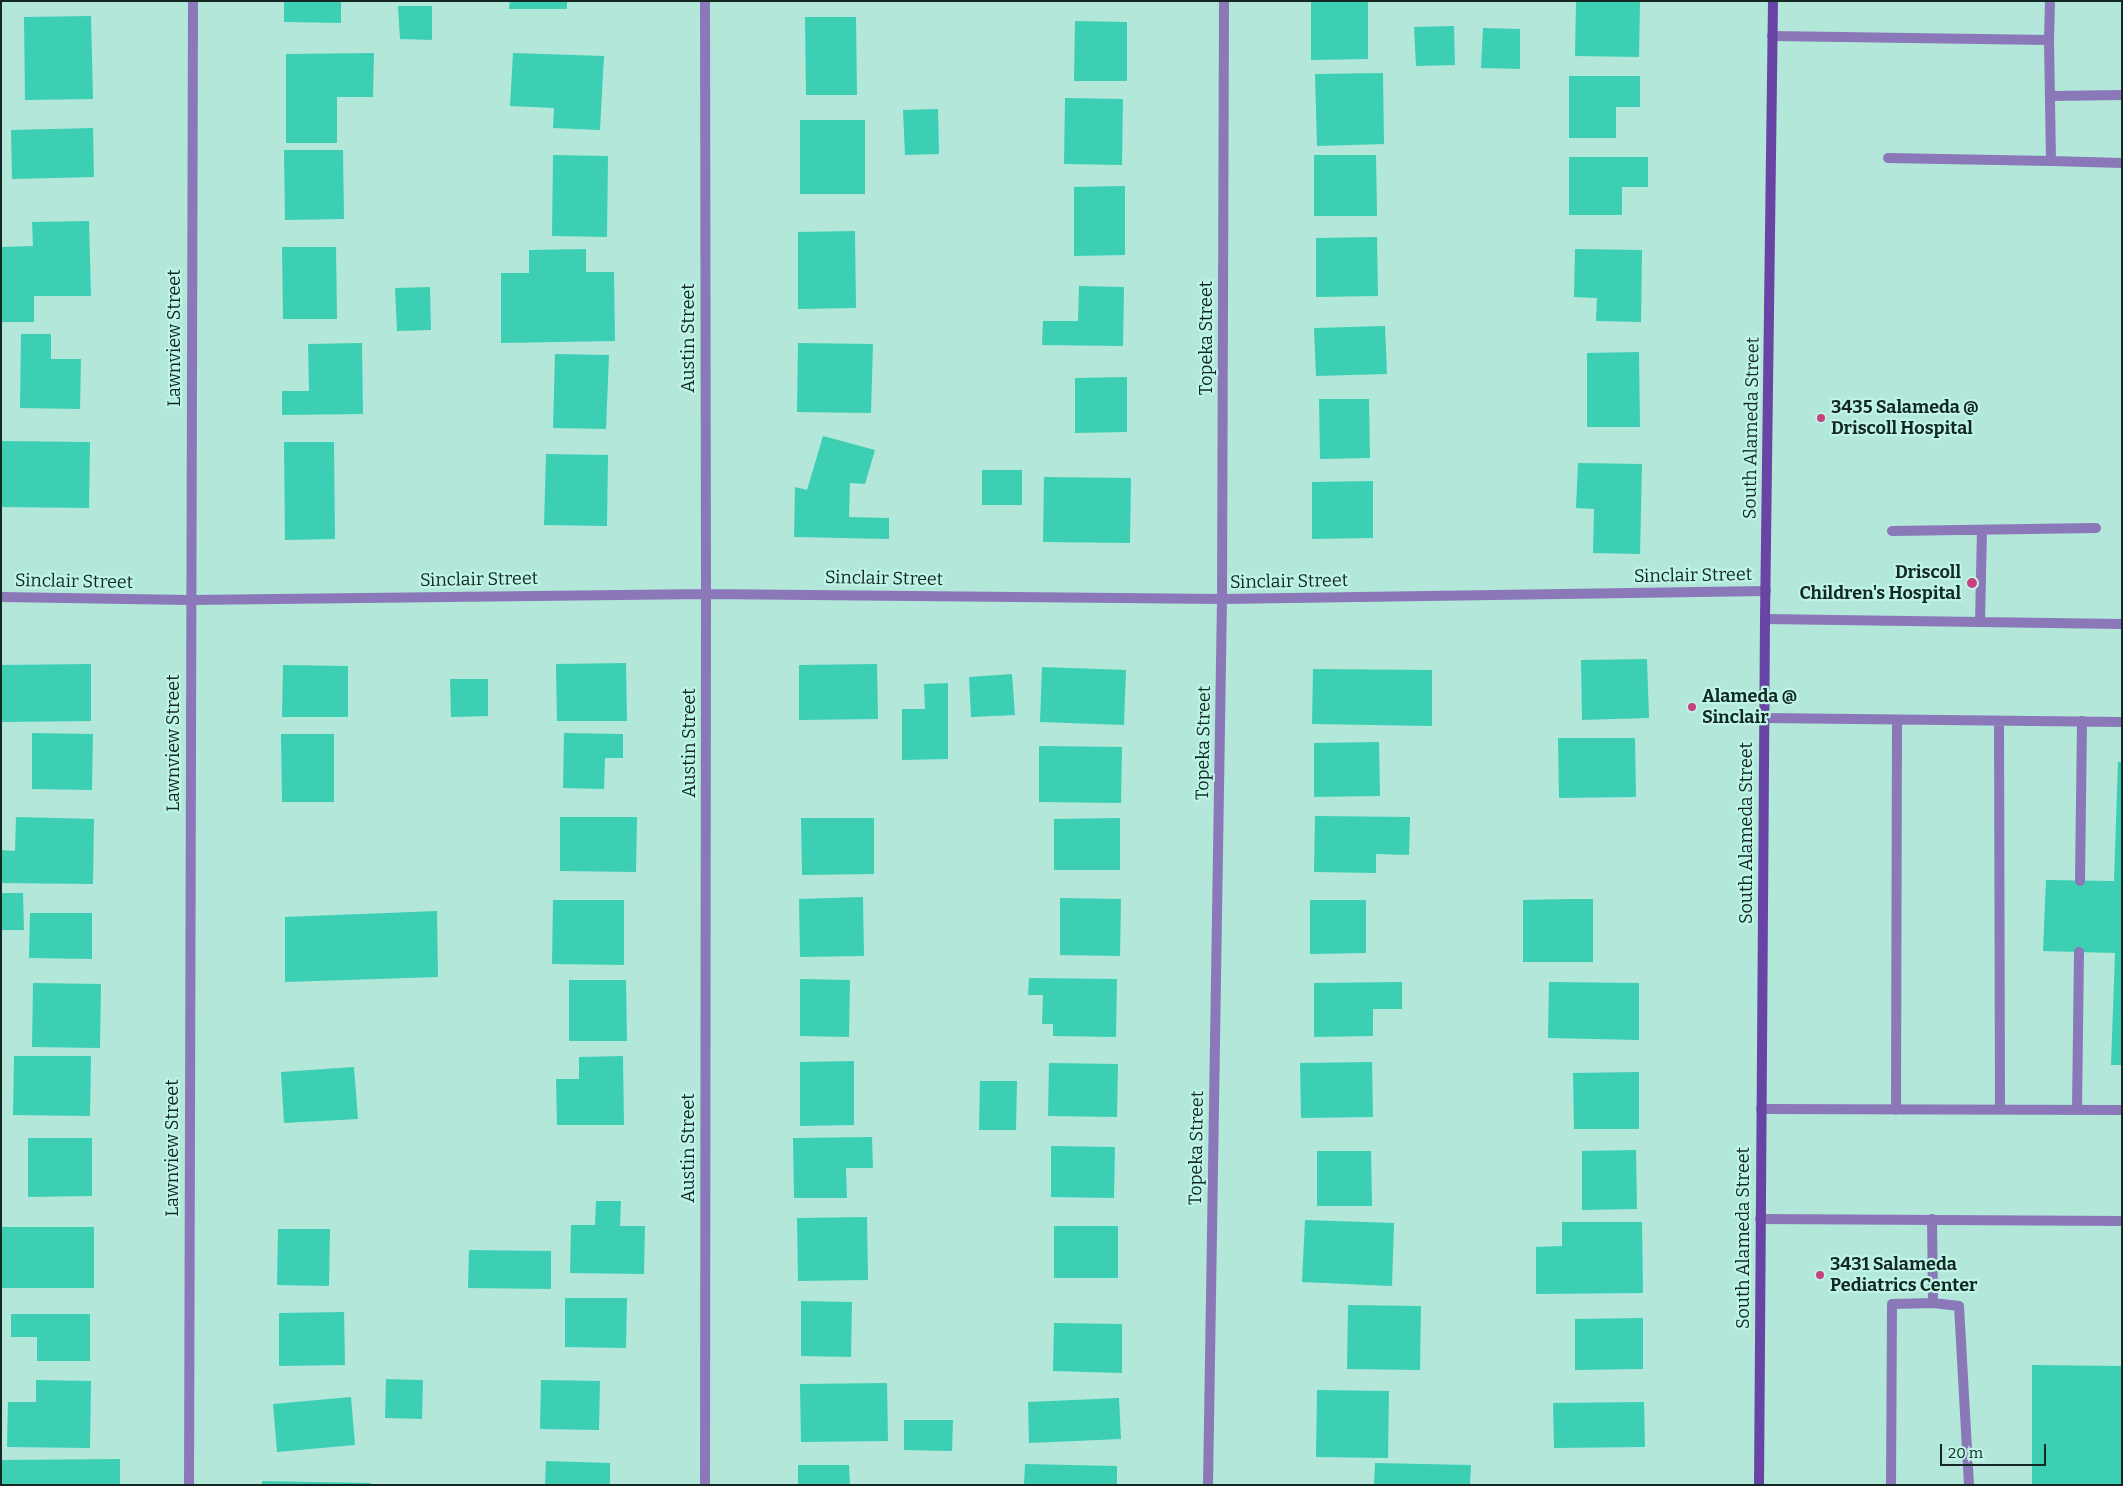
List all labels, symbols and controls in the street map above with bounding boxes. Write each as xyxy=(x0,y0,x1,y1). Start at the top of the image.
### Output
street label: Lawnview Street xyxy=(164,269,186,407)
street label: Topeka Street xyxy=(1196,281,1218,395)
street label: Austin Street xyxy=(678,283,700,393)
street label: South Alameda Street xyxy=(1740,337,1764,519)
place label: 3435 Salameda @ Driscoll Hospital xyxy=(1831,397,1979,439)
marker: 3435 Salameda @ Driscoll Hospital xyxy=(1815,412,1827,424)
place label: Driscoll Children's Hospital xyxy=(1799,562,1961,604)
street label: Sinclair Street xyxy=(1634,564,1752,588)
street label: Sinclair Street xyxy=(825,567,943,591)
street label: Sinclair Street xyxy=(420,568,538,592)
street label: Sinclair Street xyxy=(15,570,133,594)
street label: Sinclair Street xyxy=(1230,570,1348,594)
marker: Driscoll Children's Hospital xyxy=(1965,576,1979,590)
street label: Lawnview Street xyxy=(163,674,185,812)
street label: Topeka Street xyxy=(1192,686,1216,800)
place label: Alameda @ Sinclair xyxy=(1702,686,1797,729)
street label: Austin Street xyxy=(679,688,701,798)
marker: Alameda @ Sinclair xyxy=(1686,701,1698,713)
street label: South Alameda Street xyxy=(1736,742,1758,924)
street label: Lawnview Street xyxy=(162,1079,184,1217)
street label: Topeka Street xyxy=(1185,1091,1209,1205)
street label: Austin Street xyxy=(678,1093,700,1203)
street label: South Alameda Street xyxy=(1733,1147,1755,1329)
place label: 3431 Salameda Pediatrics Center xyxy=(1830,1254,1977,1296)
marker: 3431 Salameda Pediatrics Center xyxy=(1814,1269,1826,1281)
scale bar xyxy=(1943,1434,2049,1466)
text: 20 m xyxy=(1948,1444,1983,1462)

